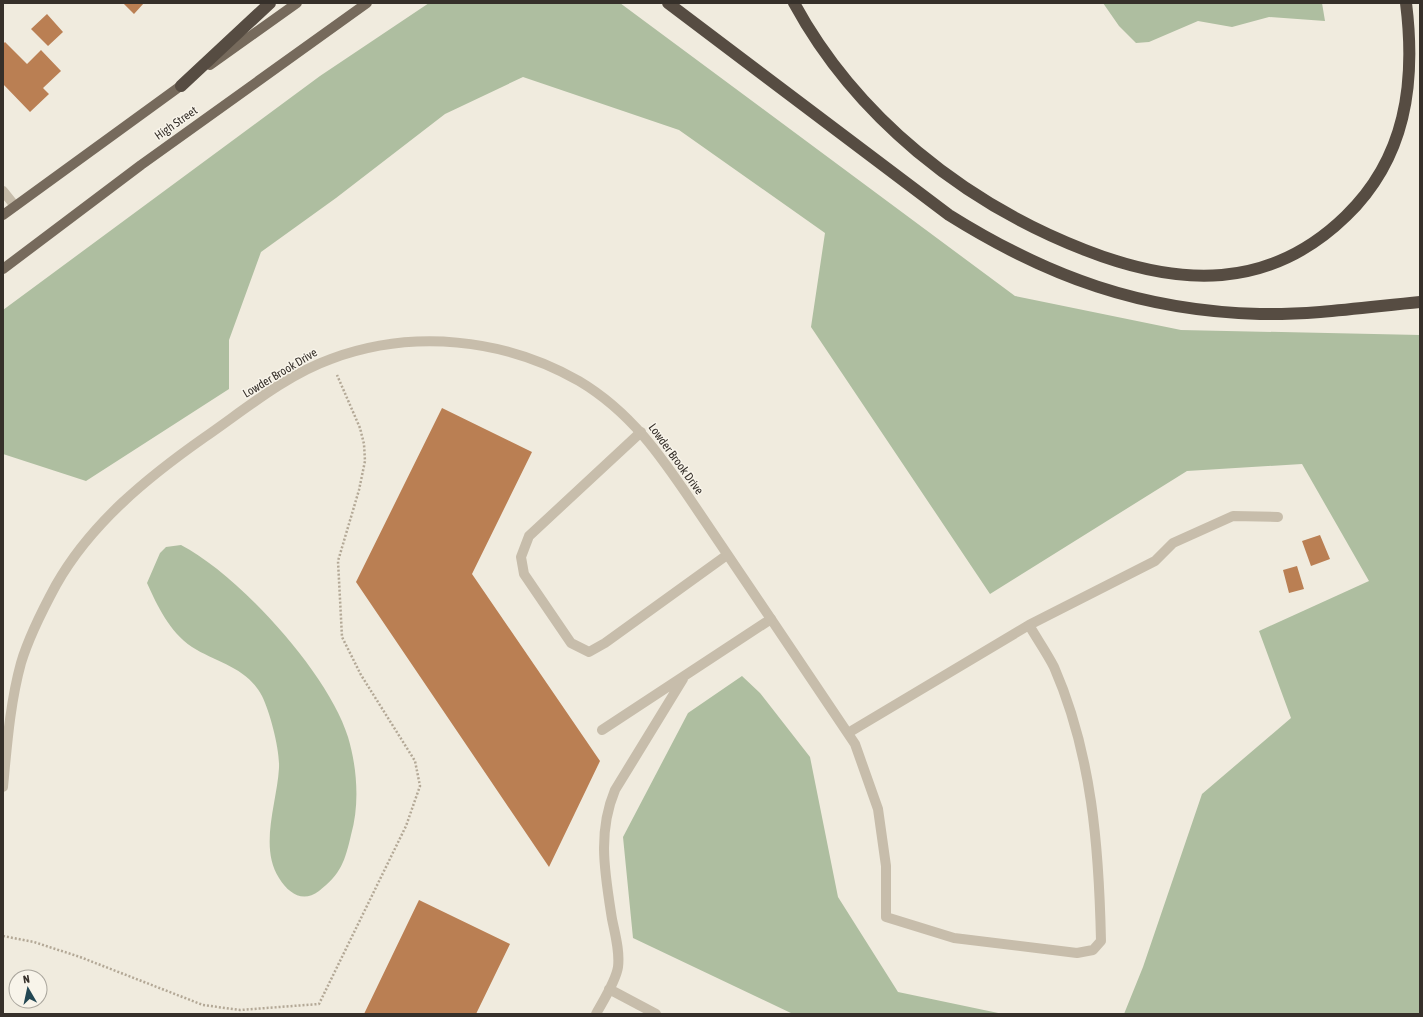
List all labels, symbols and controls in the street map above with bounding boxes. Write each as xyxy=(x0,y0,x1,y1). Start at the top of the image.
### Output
street label: High Street xyxy=(152,103,200,143)
street label: Lowder Brook Drive xyxy=(240,345,320,401)
street label: Lowder Brook Drive xyxy=(646,421,706,497)
north arrow xyxy=(8,969,48,1009)
text: N xyxy=(22,973,31,986)

